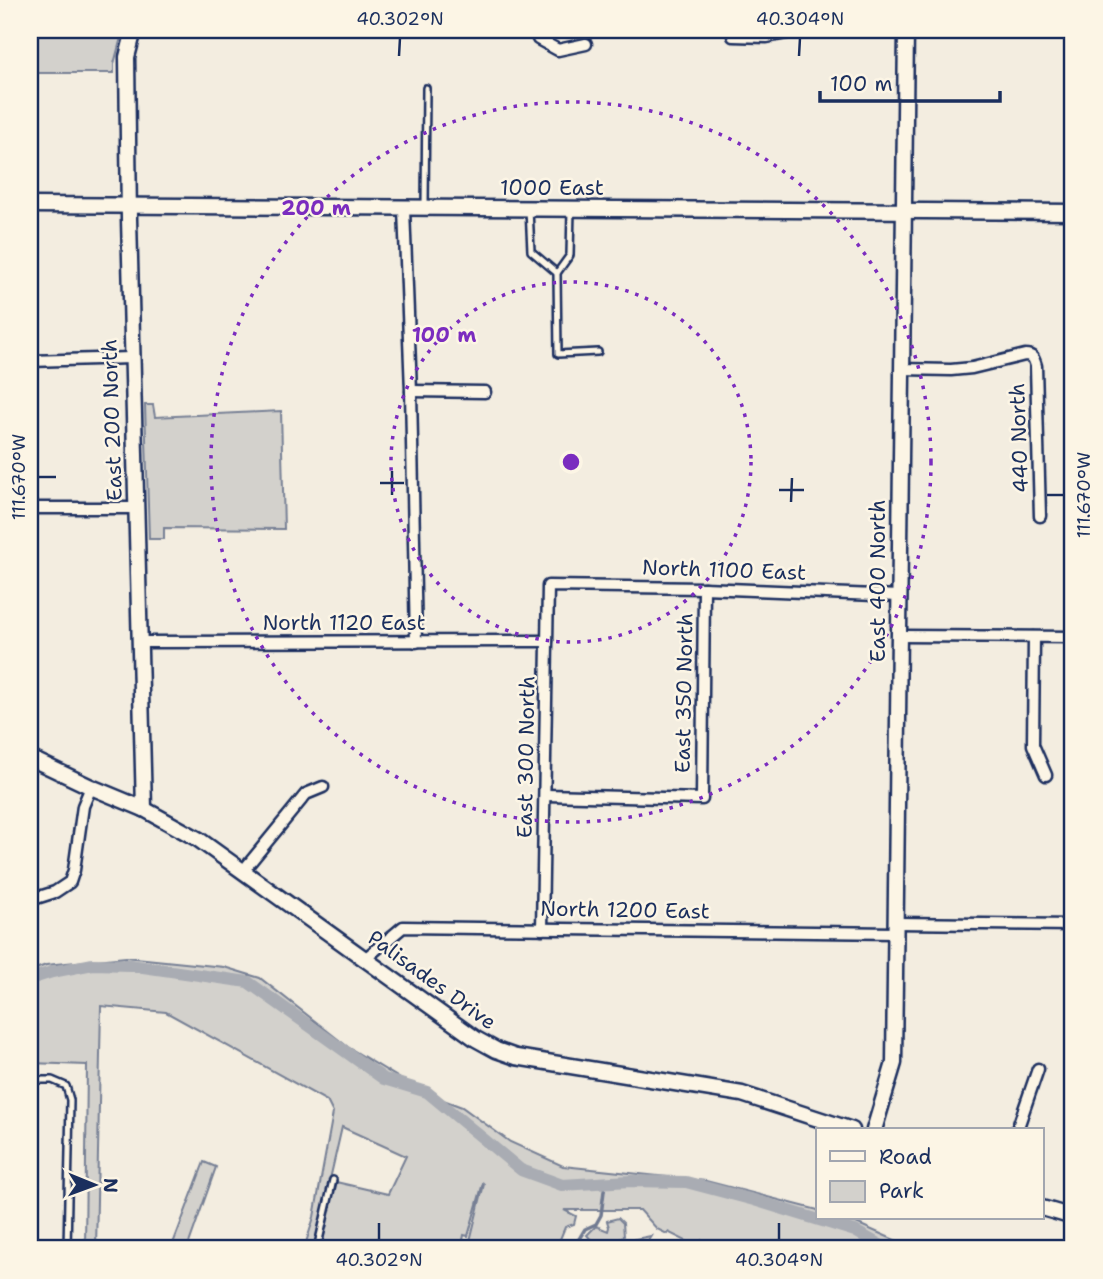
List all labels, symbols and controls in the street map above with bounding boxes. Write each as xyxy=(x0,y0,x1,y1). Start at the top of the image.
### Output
text: 40.302°N xyxy=(356,7,444,31)
text: 40.304°N xyxy=(756,7,844,31)
scale bar xyxy=(820,60,1000,104)
text: 100 m xyxy=(830,70,893,98)
street label: 1000 East xyxy=(500,174,604,202)
text: 200 m xyxy=(281,194,351,222)
text: 100 m xyxy=(412,321,476,349)
street label: East 200 North xyxy=(95,339,129,501)
street label: 440 North xyxy=(1003,383,1035,493)
text: 111.670°W xyxy=(7,434,31,520)
centre of rings xyxy=(559,450,583,474)
text: 111.670°W xyxy=(1072,452,1096,538)
street label: East 400 North xyxy=(864,500,892,662)
street label: North 1100 East xyxy=(641,553,807,587)
street label: North 1120 East xyxy=(262,609,426,637)
street label: East 350 North xyxy=(669,613,699,773)
street label: East 300 North xyxy=(511,676,541,838)
street label: North 1200 East xyxy=(540,895,710,925)
street label: Palisades Drive xyxy=(362,924,502,1036)
legend xyxy=(816,1128,1044,1220)
text: Road xyxy=(879,1143,932,1171)
north arrow xyxy=(60,1150,130,1220)
text: Park xyxy=(879,1177,924,1205)
text: N xyxy=(98,1178,123,1193)
text: 40.302°N xyxy=(335,1248,423,1272)
text: 40.304°N xyxy=(735,1248,823,1272)

